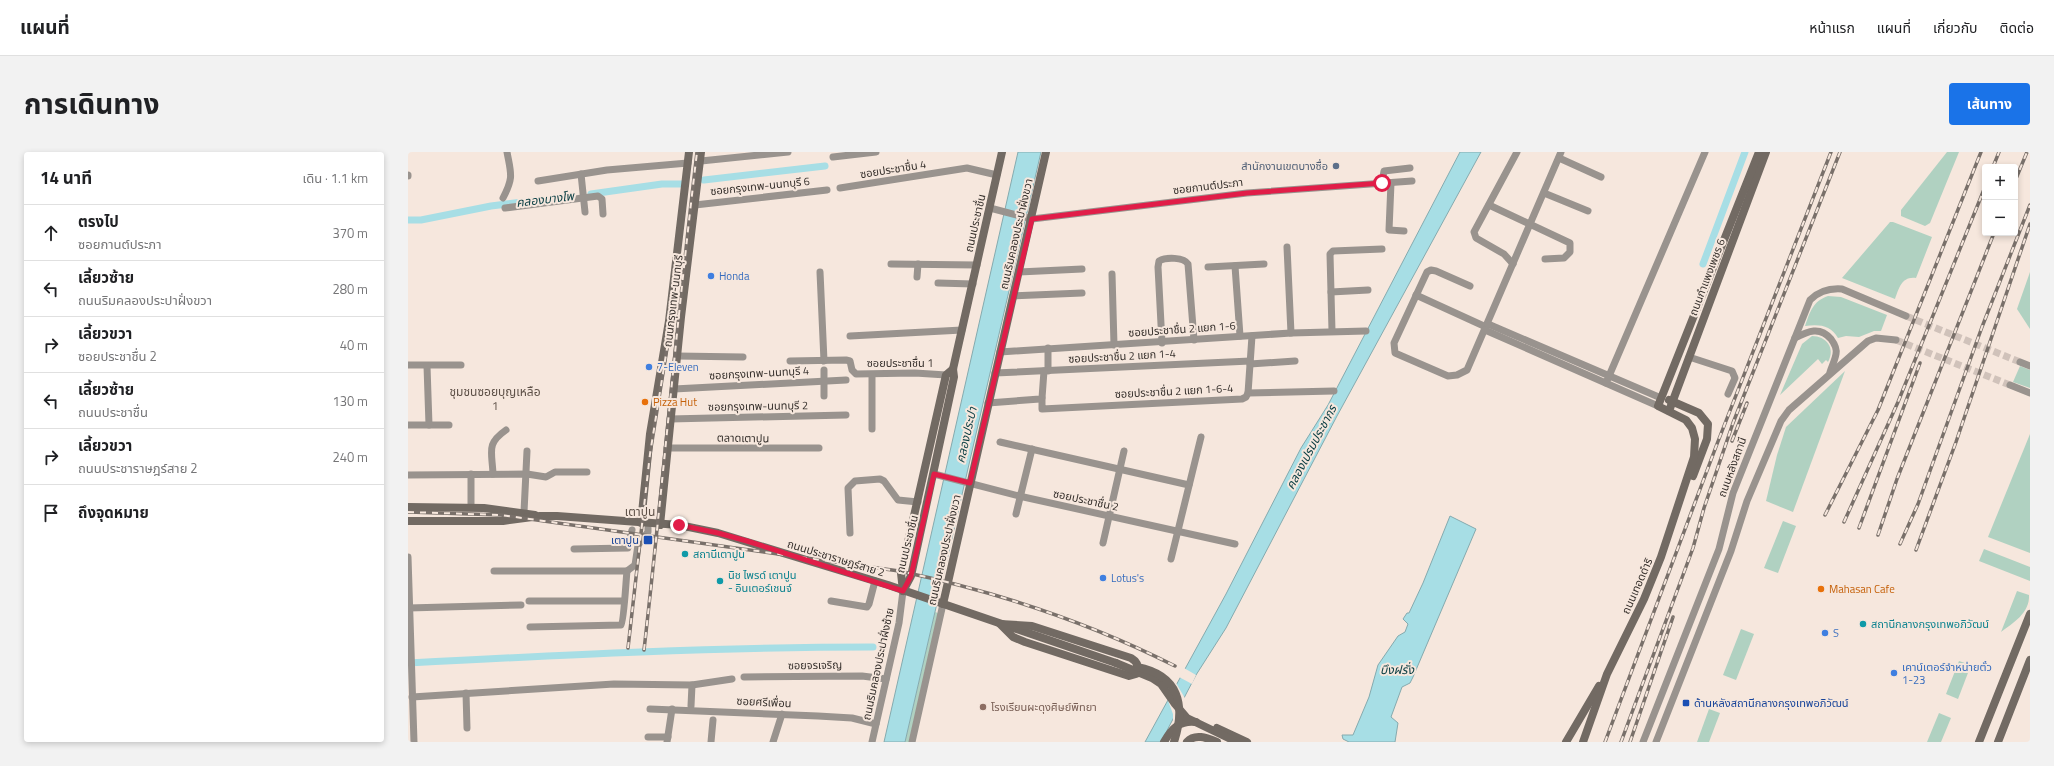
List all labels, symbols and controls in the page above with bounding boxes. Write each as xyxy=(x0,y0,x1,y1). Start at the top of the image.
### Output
text: แผนที่ xyxy=(20,12,70,41)
text: หน้าแรก xyxy=(1809,17,1855,38)
text: แผนที่ xyxy=(1877,17,1911,38)
text: เกี่ยวกับ xyxy=(1933,17,1978,38)
text: ติดต่อ xyxy=(2000,17,2034,38)
text: การเดินทาง xyxy=(24,82,159,125)
button: เส้นทาง xyxy=(1949,83,2030,125)
street label: ซอยประชาชื่น 4 xyxy=(859,156,927,182)
place label: สำนักงานเขตบางซื่อ xyxy=(1241,158,1328,174)
marker: สำนักงานเขตบางซื่อ xyxy=(1331,161,1341,171)
map controls xyxy=(1982,164,2018,236)
button: + xyxy=(1982,164,2018,200)
text: 14 นาที xyxy=(40,165,92,191)
text: เดิน · 1.1 km xyxy=(302,168,368,188)
street label: ซอยกรุงเทพ-นนทบุรี 6 xyxy=(709,173,811,199)
street label: ซอยกานต์ประภา xyxy=(1172,174,1244,198)
route start xyxy=(1373,174,1391,192)
street label: ถนนริมคลองประปาฝั่งขวา xyxy=(995,177,1037,291)
water label: คลองบางโพ xyxy=(515,186,577,212)
street label: ถนนประชาชื่น xyxy=(961,192,989,254)
button: − xyxy=(1982,200,2018,236)
text: ตรงไป xyxy=(78,210,119,233)
icon: ahead xyxy=(40,222,62,244)
text: 370 m xyxy=(332,223,368,243)
text: ซอยกานต์ประภา xyxy=(78,234,161,254)
street label: ถนนกำแพงเพชร 6 xyxy=(1685,236,1729,318)
street label: ถนนกรุงเทพ-นนทบุรี xyxy=(659,254,687,348)
text: เลี้ยวซ้าย xyxy=(78,266,134,289)
place label: Honda xyxy=(719,268,750,284)
marker: Honda xyxy=(706,271,716,281)
icon: left xyxy=(40,278,62,300)
text: 280 m xyxy=(332,279,368,299)
text: ถนนริมคลองประปาฝั่งขวา xyxy=(78,290,212,310)
street label: ซอยประชาชื่น 2 แยก 1-6 xyxy=(1128,317,1236,341)
text: เลี้ยวขวา xyxy=(78,322,132,345)
icon: right xyxy=(40,334,62,356)
text: 40 m xyxy=(340,335,368,355)
street label: ซอยประชาชื่น 2 แยก 1-4 xyxy=(1068,345,1176,367)
text: ซอยประชาชื่น 2 xyxy=(78,346,157,366)
street label: ซอยประชาชื่น 1 xyxy=(867,355,933,371)
place label: 7-Eleven xyxy=(657,359,699,375)
marker: 7-Eleven xyxy=(644,362,654,372)
street label: ซอยกรุงเทพ-นนทบุรี 4 xyxy=(709,362,809,384)
text: เลี้ยวซ้าย xyxy=(78,378,134,401)
street label: ซอยประชาชื่น 2 แยก 1-6-4 xyxy=(1114,380,1234,402)
district label: ชุมชนซอยบุญเหลือ 1 xyxy=(449,382,541,415)
icon: left xyxy=(40,390,62,412)
text: 130 m xyxy=(332,391,368,411)
place label: Pizza Hut xyxy=(653,394,697,410)
marker: Pizza Hut xyxy=(640,397,650,407)
street label: ซอยกรุงเทพ-นนทบุรี 2 xyxy=(708,397,808,415)
water label: คลองเปรมประชากร xyxy=(1281,400,1342,493)
text: ถนนประชาชื่น xyxy=(78,402,148,422)
water label: คลองประปา xyxy=(950,404,982,465)
street label: ตลาดเตาปูน xyxy=(717,430,769,446)
text: เลี้ยวขวา xyxy=(78,434,132,457)
street label: ถนนหลังสถานี xyxy=(1714,435,1750,499)
icon: right xyxy=(40,446,62,468)
text: 240 m xyxy=(332,447,368,467)
text: ถนนประชาราษฎร์สาย 2 xyxy=(78,458,198,478)
street label: ซอยประชาชื่น 2 xyxy=(1052,485,1120,515)
street label: ถนนริมคลองประปาฝั่งขวา xyxy=(923,493,965,607)
text: ถึงจุดหมาย xyxy=(78,501,149,524)
icon: arrive xyxy=(40,502,62,524)
district label: เตาปูน xyxy=(625,502,655,521)
street label: ถนนประชาชื่น xyxy=(892,513,922,575)
route end xyxy=(670,516,688,534)
place label: เตาปูน xyxy=(611,532,639,548)
marker: เตาปูน xyxy=(642,534,654,546)
street label: ถนนประชาราษฎร์สาย 2 xyxy=(785,536,887,580)
place label: สถานีเตาปูน xyxy=(693,546,745,562)
marker: สถานีเตาปูน xyxy=(680,549,690,559)
street label: ถนนเทอดดำริ xyxy=(1618,555,1657,617)
place label: นิช ไพรด์ เตาปูน - อินเตอร์เชนจ์ xyxy=(728,567,797,596)
place label: Lotus's xyxy=(1111,570,1144,586)
marker: Lotus's xyxy=(1098,573,1108,583)
marker: นิช ไพรด์ เตาปูน - อินเตอร์เชนจ์ xyxy=(715,576,725,586)
place label: Mahasan Cafe xyxy=(1829,581,1895,597)
marker: Mahasan Cafe xyxy=(1816,584,1826,594)
street label: ถนนริมคลองประปาฝั่งซ้าย xyxy=(858,606,898,722)
place label: สถานีกลางกรุงเทพอภิวัฒน์ xyxy=(1871,616,1989,632)
marker: สถานีกลางกรุงเทพอภิวัฒน์ xyxy=(1858,619,1868,629)
place label: S xyxy=(1833,625,1839,641)
marker: S xyxy=(1820,628,1830,638)
street label: ซอยจรเจริญ xyxy=(788,657,842,673)
place label: เคาน์เตอร์จำหน่ายตั๋ว 1-23 xyxy=(1902,659,1992,688)
water label: บึงฝรั่ง xyxy=(1380,660,1414,679)
marker: เคาน์เตอร์จำหน่ายตั๋ว 1-23 xyxy=(1889,668,1899,678)
street label: ซอยศรีเพื่อน xyxy=(736,693,792,711)
place label: ด้านหลังสถานีกลางกรุงเทพอภิวัฒน์ xyxy=(1694,695,1849,711)
marker: ด้านหลังสถานีกลางกรุงเทพอภิวัฒน์ xyxy=(1681,698,1691,708)
place label: โรงเรียนผะดุงศิษย์พิทยา xyxy=(991,699,1097,715)
marker: โรงเรียนผะดุงศิษย์พิทยา xyxy=(978,702,988,712)

